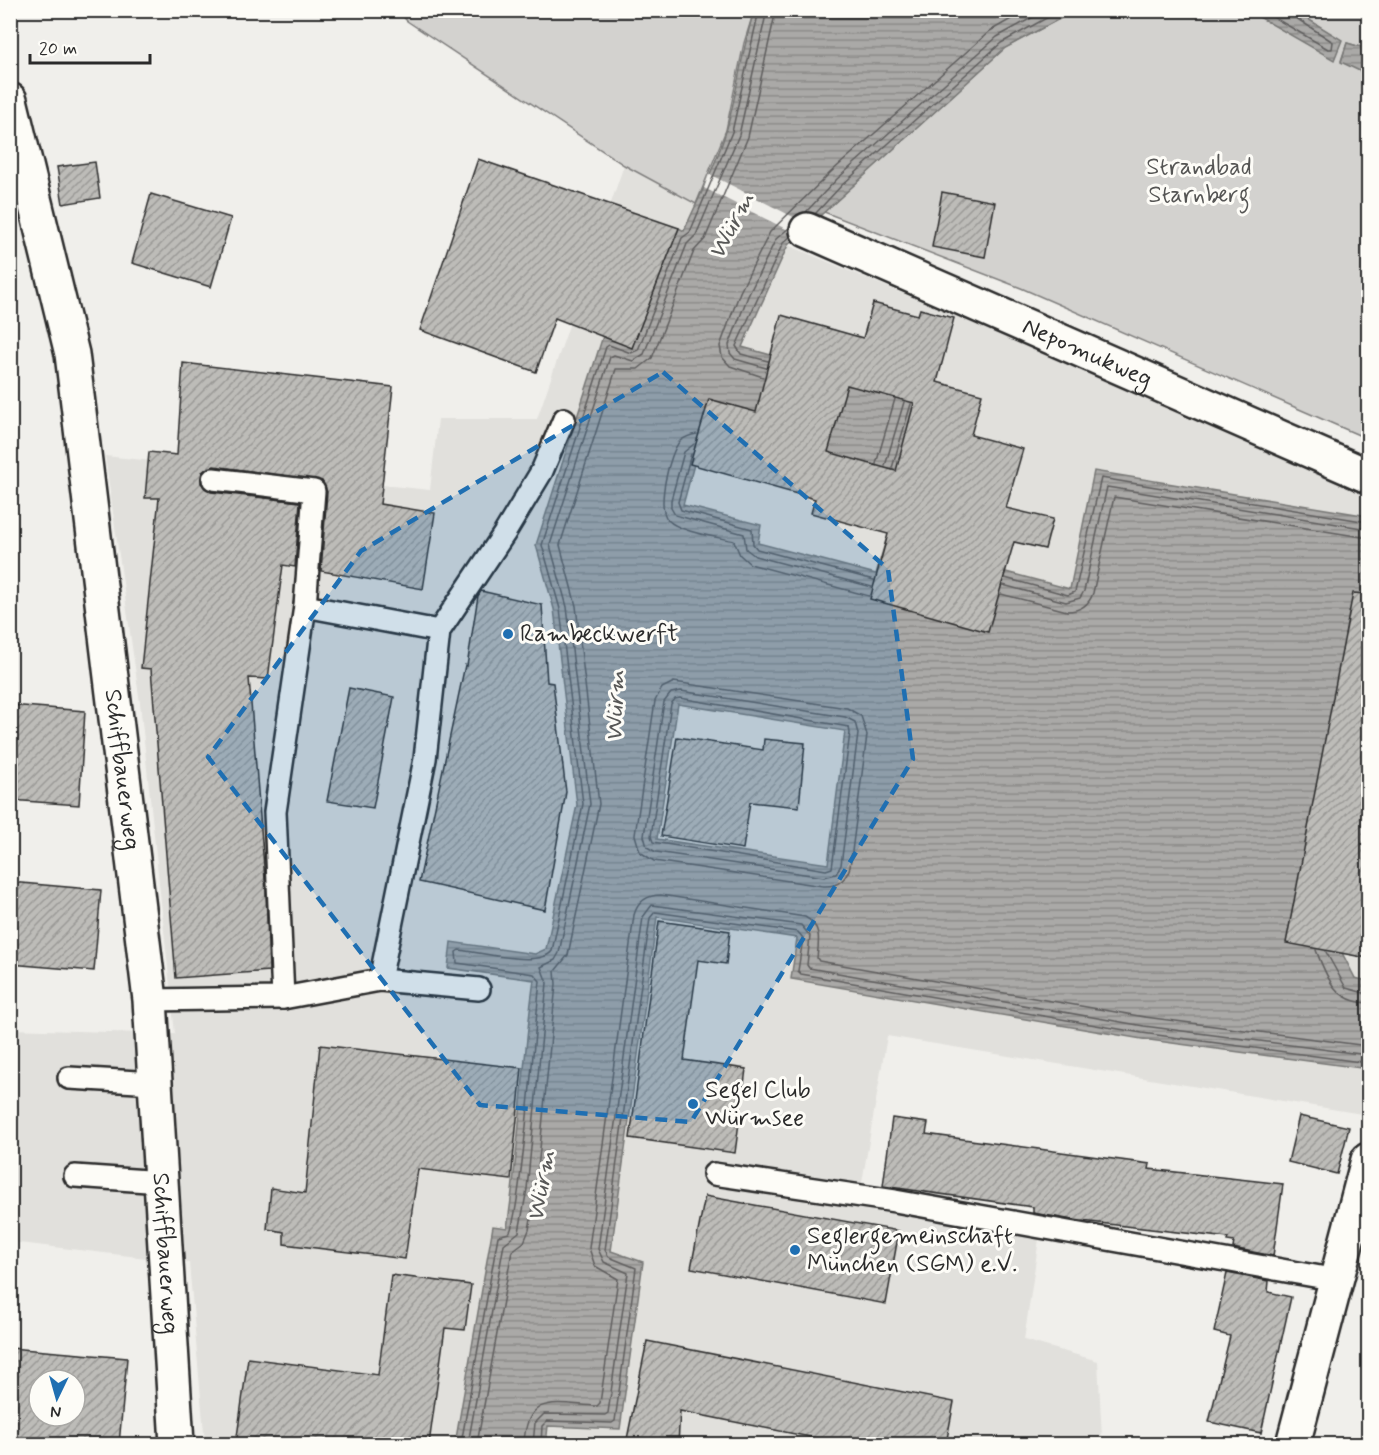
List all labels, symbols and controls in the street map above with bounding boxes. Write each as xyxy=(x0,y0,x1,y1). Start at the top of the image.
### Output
scale bar xyxy=(30,27,150,65)
text: 20 m xyxy=(39,37,77,61)
park label: Strandbad Starnberg xyxy=(1146,152,1252,214)
water label: Würm xyxy=(700,186,764,266)
street label: Nepomukweg xyxy=(1018,311,1157,397)
place label: Rambeckwerft xyxy=(520,619,678,650)
marker: Rambeckwerft xyxy=(501,627,515,641)
water label: Würm xyxy=(598,669,634,743)
street label: Schiffbauerweg xyxy=(97,687,147,852)
place label: Segel Club Würmsee xyxy=(705,1075,811,1134)
marker: Segel Club Würmsee xyxy=(686,1097,700,1111)
water label: Würm xyxy=(519,1147,565,1225)
street label: Schiffbauerweg xyxy=(145,1172,186,1335)
place label: Seglergemeinschaft München (SGM) e.V. xyxy=(807,1221,1017,1280)
marker: Seglergemeinschaft München (SGM) e.V. xyxy=(788,1243,802,1257)
north arrow xyxy=(27,1368,87,1428)
text: N xyxy=(50,1401,62,1422)

